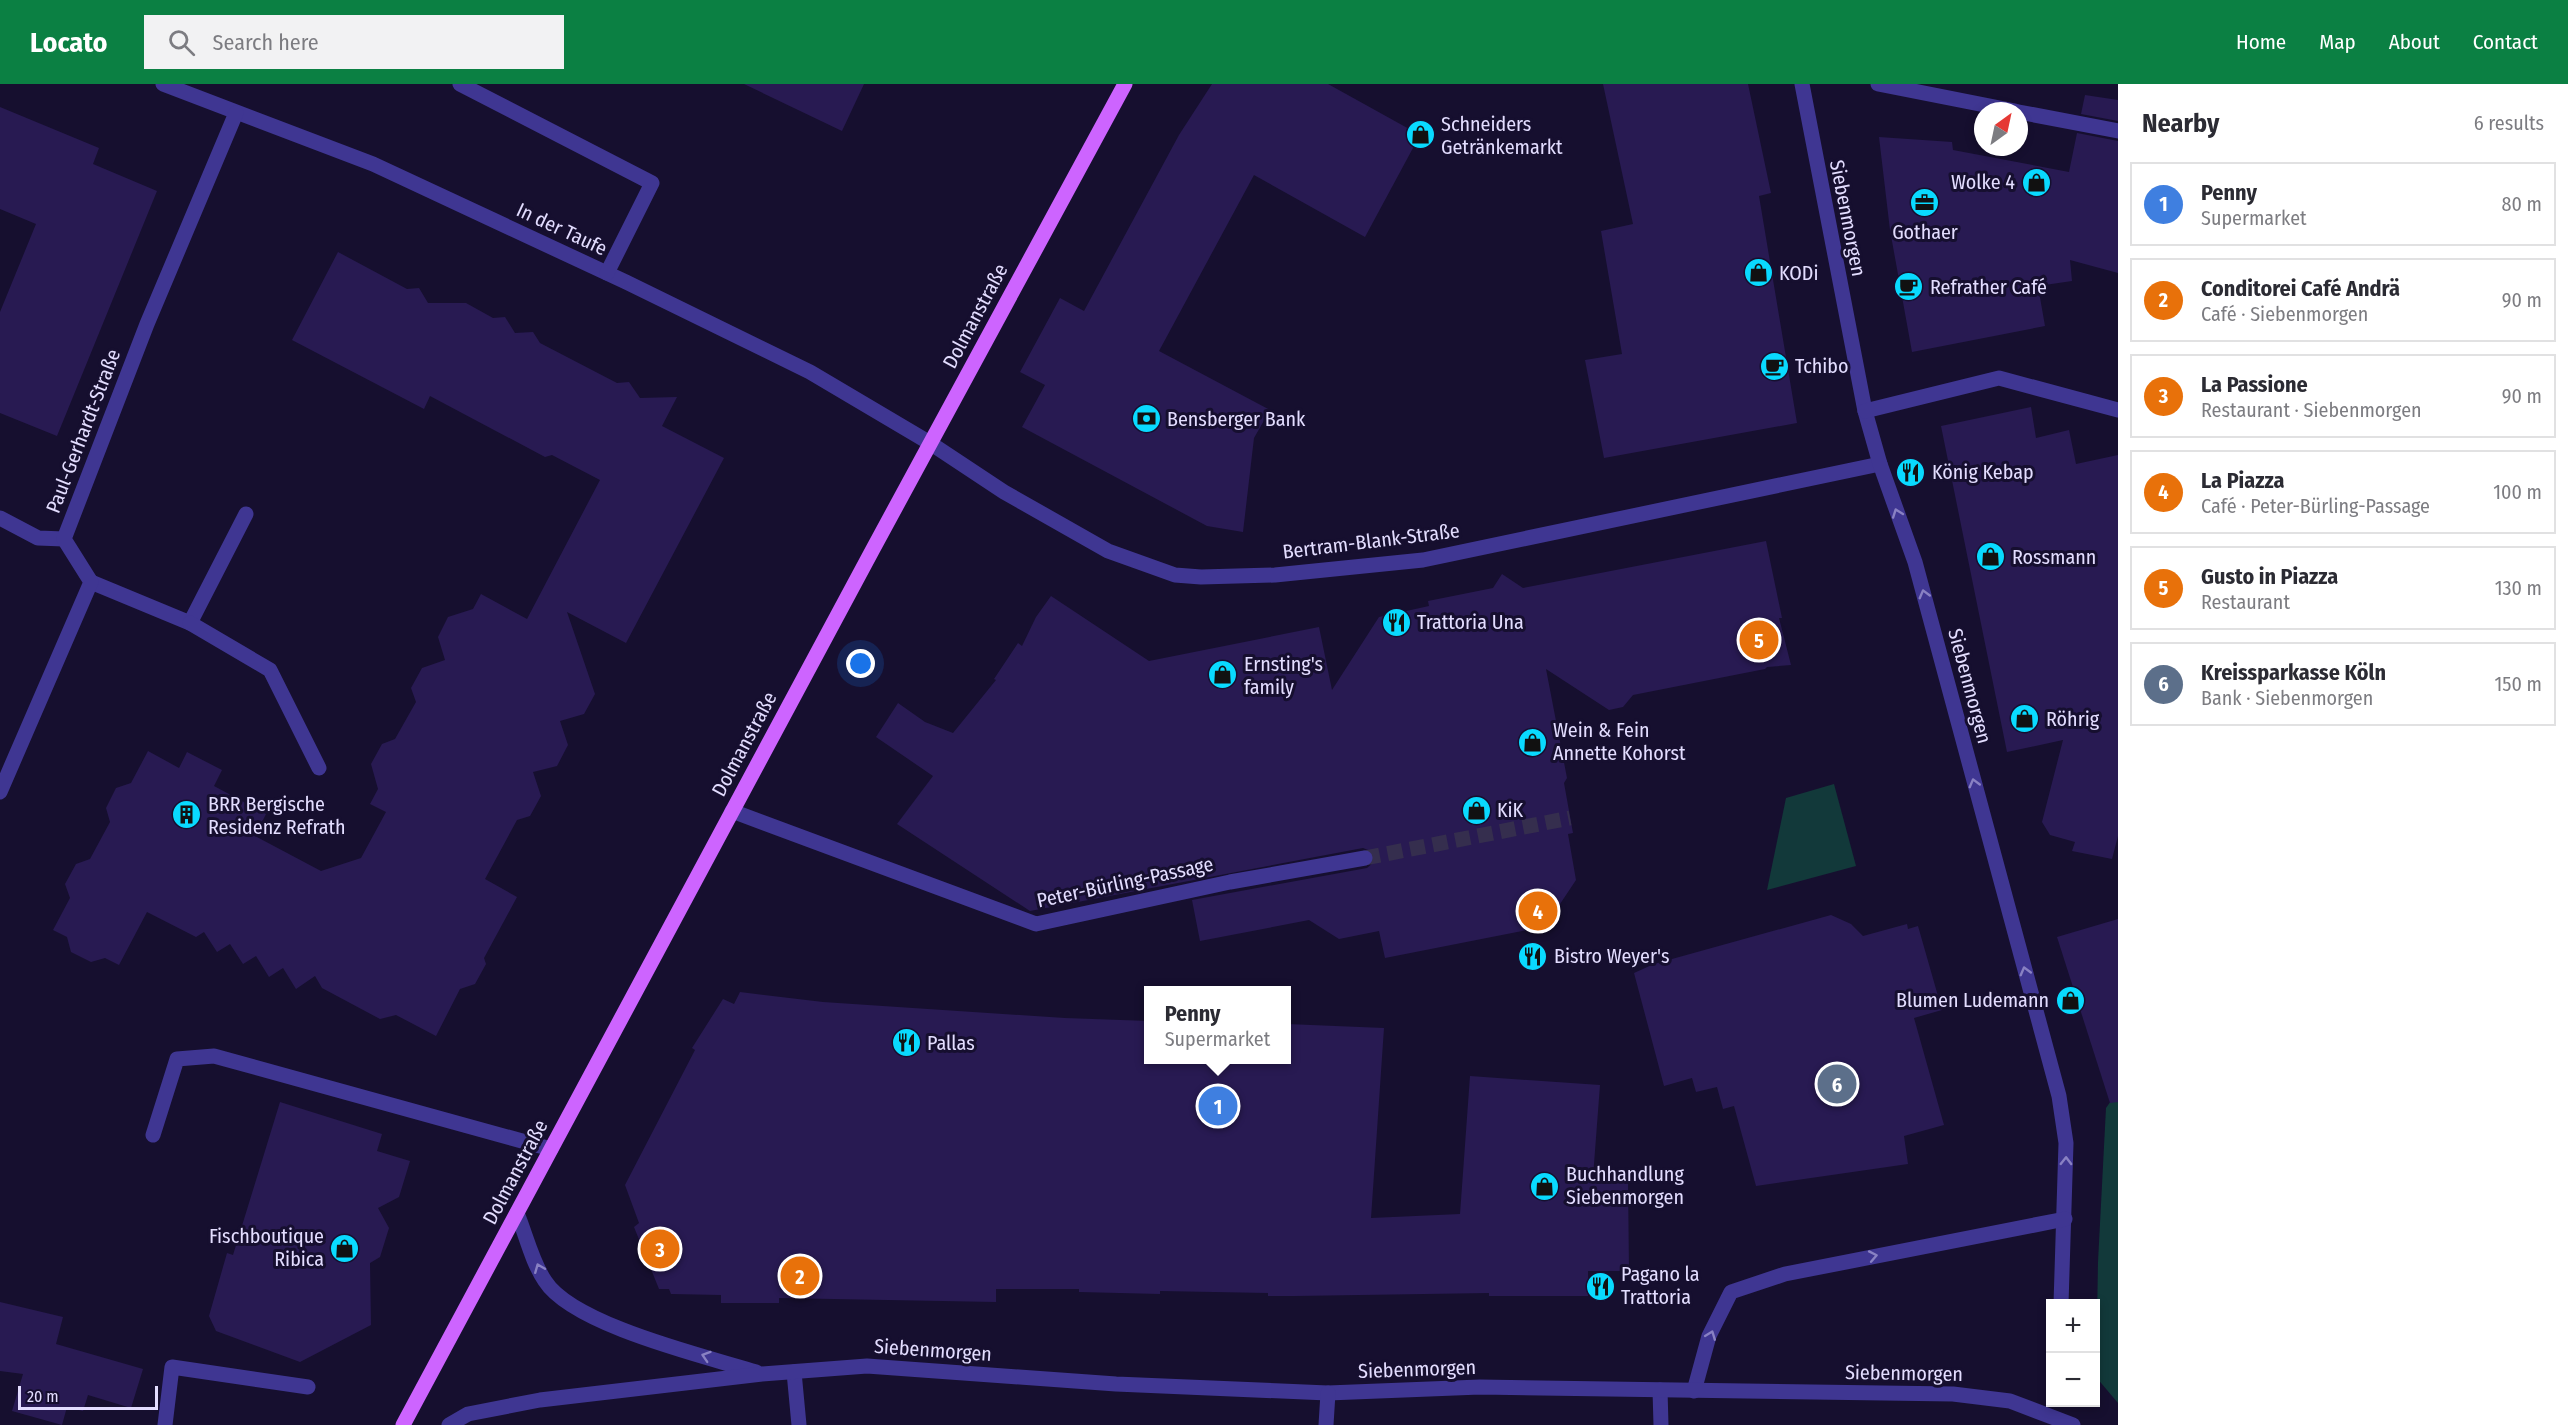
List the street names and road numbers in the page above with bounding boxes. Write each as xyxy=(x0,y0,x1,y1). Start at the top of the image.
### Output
street label: Siebenmorgen xyxy=(1825,158,1871,278)
street label: In der Taufe xyxy=(513,198,611,260)
street label: Dolmanstraße xyxy=(937,260,1013,372)
street label: Paul-Gerhardt-Straße xyxy=(41,346,125,516)
street label: Bertram-Blank-Straße xyxy=(1281,518,1461,564)
street label: Siebenmorgen xyxy=(1943,626,1997,746)
street label: Dolmanstraße xyxy=(706,688,782,800)
street label: Peter-Bürling-Passage xyxy=(1035,852,1215,912)
street label: Dolmanstraße xyxy=(477,1116,553,1228)
street label: Siebenmorgen xyxy=(873,1334,993,1366)
street label: Siebenmorgen xyxy=(1358,1355,1476,1383)
street label: Siebenmorgen xyxy=(1845,1360,1963,1386)

